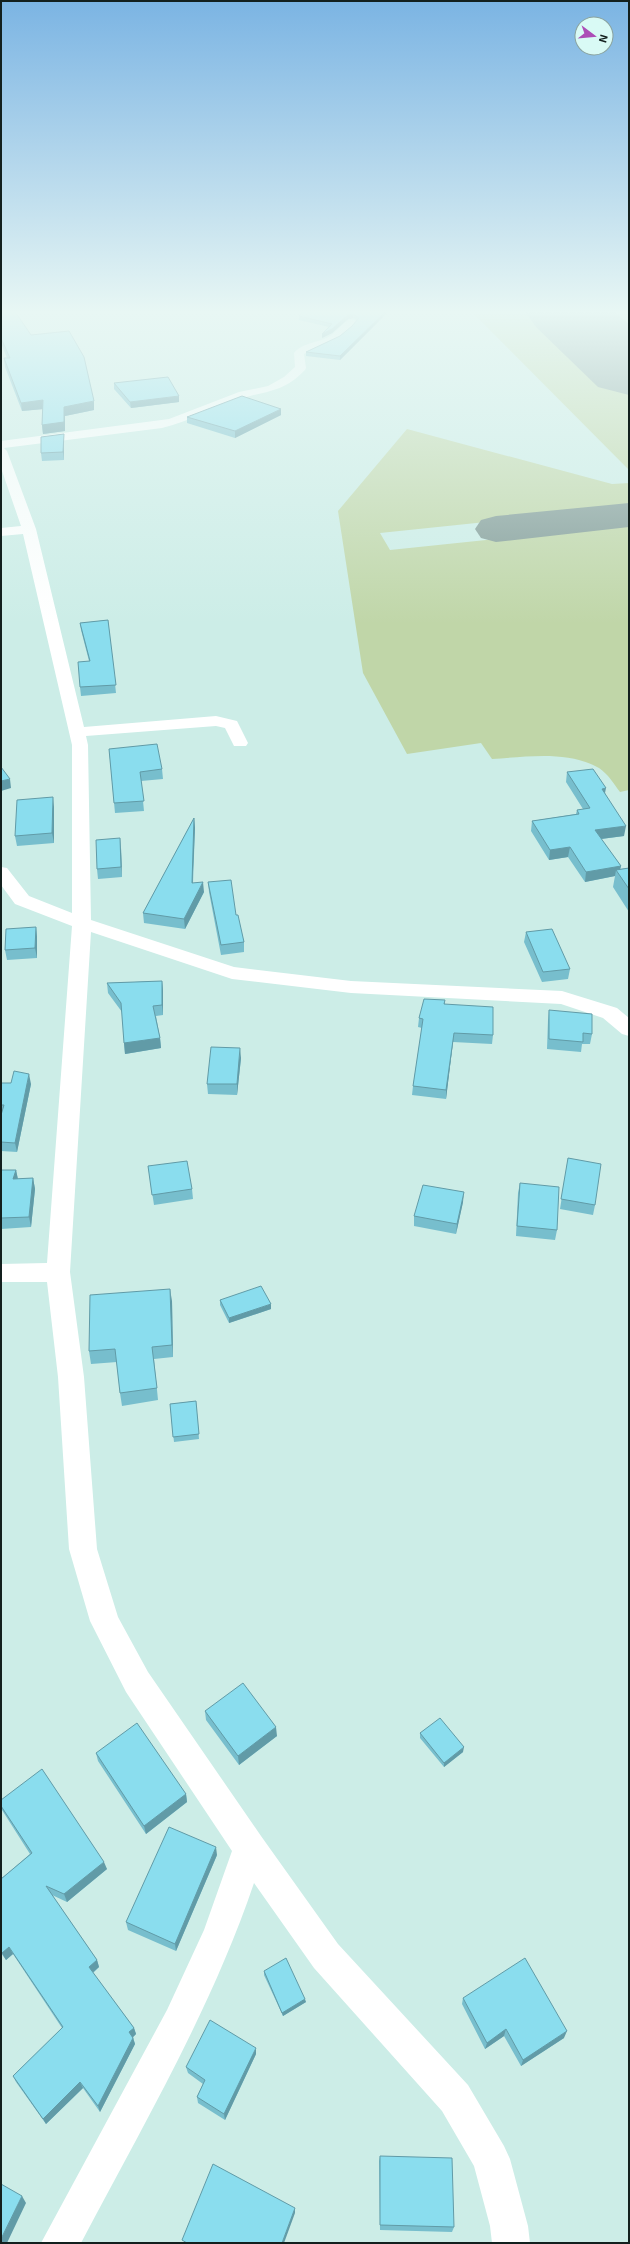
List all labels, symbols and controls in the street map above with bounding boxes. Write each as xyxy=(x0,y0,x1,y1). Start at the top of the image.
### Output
north arrow xyxy=(574,16,614,56)
text: N xyxy=(597,33,611,45)

